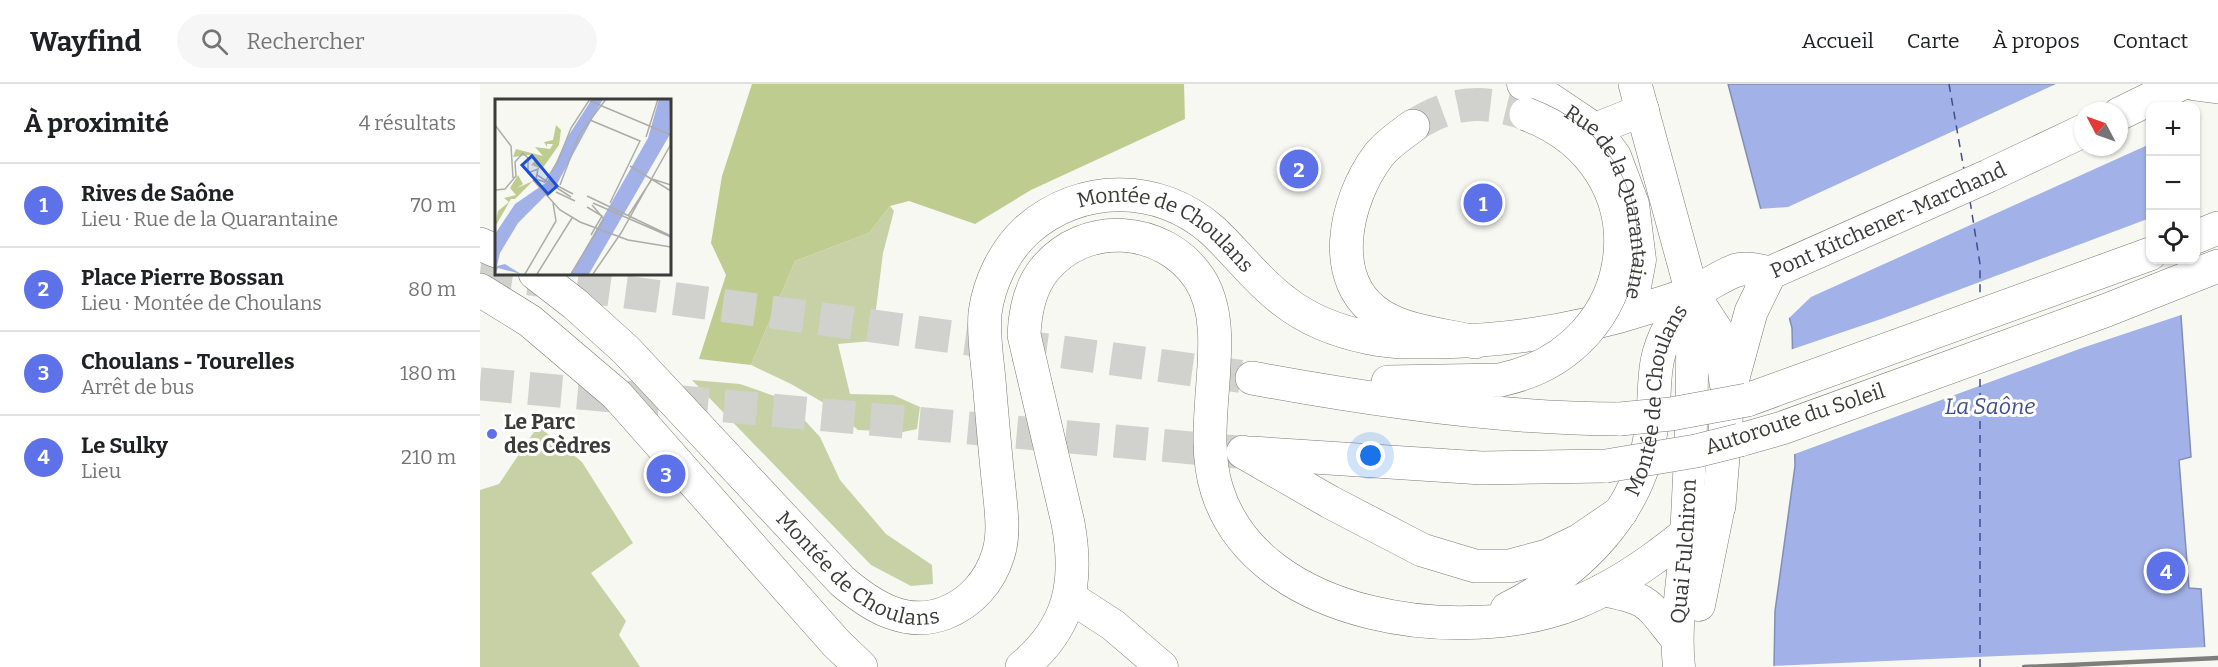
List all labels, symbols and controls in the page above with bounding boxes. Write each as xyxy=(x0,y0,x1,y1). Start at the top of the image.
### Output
search box xyxy=(177,14,597,68)
text: Wayfind xyxy=(30,25,141,58)
icon: search xyxy=(198,25,231,58)
text: Rechercher xyxy=(246,28,365,55)
text: Accueil xyxy=(1802,28,1874,54)
text: Carte xyxy=(1907,28,1960,54)
text: À propos xyxy=(1993,28,2080,54)
text: Contact xyxy=(2113,28,2188,54)
inset map xyxy=(495,99,670,274)
street label: Rue de la Quarantaine xyxy=(1559,99,1653,302)
north arrow xyxy=(2074,102,2128,156)
map controls xyxy=(2146,102,2200,264)
button: + xyxy=(2146,102,2200,156)
text: À proximité xyxy=(24,108,169,139)
text: 4 résultats xyxy=(359,111,456,135)
pin: 2 xyxy=(1280,146,1318,191)
street label: Pont Kitchener-Marchand xyxy=(1766,156,2010,284)
button: − xyxy=(2146,156,2200,210)
text: Rives de Saône xyxy=(81,180,234,207)
pin: 1 xyxy=(1464,180,1502,226)
street label: Montée de Choulans xyxy=(1074,182,1259,278)
text: 1 xyxy=(39,193,48,217)
text: 70 m xyxy=(410,193,456,217)
text: Lieu · Rue de la Quarantaine xyxy=(81,207,338,231)
button: locate xyxy=(2146,210,2200,264)
text: Place Pierre Bossan xyxy=(81,264,284,291)
text: 2 xyxy=(38,277,49,301)
text: 80 m xyxy=(408,277,456,301)
text: Lieu · Montée de Choulans xyxy=(81,291,322,315)
street label: Montée de Choulans xyxy=(1619,299,1693,500)
text: Choulans - Tourelles xyxy=(81,348,295,375)
text: 3 xyxy=(38,361,49,385)
text: 180 m xyxy=(400,361,456,385)
text: Arrêt de bus xyxy=(81,375,194,399)
street label: Autoroute du Soleil xyxy=(1702,378,1888,460)
water label: La Saône xyxy=(1945,393,2035,420)
place label: Le Parc des Cèdres xyxy=(504,409,611,459)
marker: Le Parc des Cèdres xyxy=(485,427,499,441)
text: Le Sulky xyxy=(81,432,168,459)
your location xyxy=(1356,441,1385,470)
text: 4 xyxy=(37,445,50,469)
text: 210 m xyxy=(401,445,456,469)
pin: 3 xyxy=(646,452,686,496)
text: Lieu xyxy=(81,459,121,483)
street label: Quai Fulchiron xyxy=(1665,478,1702,625)
street label: Montée de Choulans xyxy=(771,506,942,631)
pin: 4 xyxy=(2146,548,2186,594)

